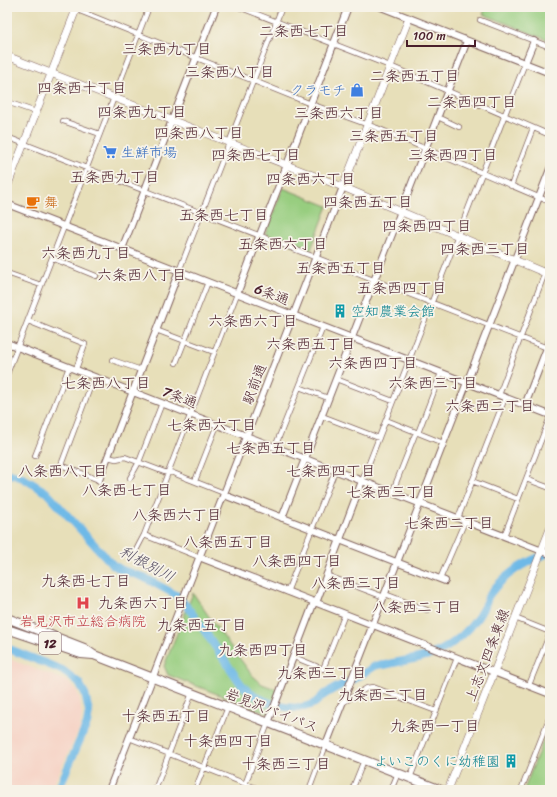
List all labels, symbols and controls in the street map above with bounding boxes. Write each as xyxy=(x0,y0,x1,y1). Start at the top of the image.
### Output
district label: 二条西七丁目 xyxy=(259,18,349,44)
scale bar xyxy=(407,22,475,48)
text: 100 m xyxy=(413,25,446,47)
district label: 三条西九丁目 xyxy=(122,36,212,62)
district label: 三条西八丁目 xyxy=(185,59,275,85)
district label: 二条西五丁目 xyxy=(370,63,460,89)
district label: 四条西十丁目 xyxy=(37,75,127,101)
place label: クラモチ xyxy=(290,78,346,103)
shop icon: クラモチ xyxy=(349,82,365,98)
district label: 二条西四丁目 xyxy=(427,89,517,115)
district label: 四条西九丁目 xyxy=(97,99,187,125)
district label: 三条西六丁目 xyxy=(294,100,384,126)
district label: 四条西八丁目 xyxy=(154,120,244,146)
district label: 三条西五丁目 xyxy=(349,123,439,149)
place label: 生鮮市場 xyxy=(121,140,177,165)
district label: 四条西七丁目 xyxy=(211,142,301,168)
district label: 三条西四丁目 xyxy=(408,142,498,168)
supermarket icon: 生鮮市場 xyxy=(102,144,118,160)
district label: 五条西九丁目 xyxy=(70,164,160,190)
district label: 四条西六丁目 xyxy=(266,166,356,192)
district label: 四条西五丁目 xyxy=(323,189,413,215)
place label: 舞 xyxy=(44,190,58,215)
cafe icon: 舞 xyxy=(25,194,41,210)
district label: 五条西七丁目 xyxy=(179,202,269,228)
district label: 四条西四丁目 xyxy=(382,213,472,239)
district label: 五条西六丁目 xyxy=(238,231,328,257)
district label: 四条西三丁目 xyxy=(440,236,530,262)
district label: 六条西九丁目 xyxy=(41,240,131,266)
district label: 五条西五丁目 xyxy=(296,255,386,281)
district label: 六条西八丁目 xyxy=(97,262,187,288)
district label: 五条西四丁目 xyxy=(357,275,447,301)
street label: 6条通 xyxy=(251,276,293,313)
place label: 空知農業会館 xyxy=(351,299,435,324)
building icon: 空知農業会館 xyxy=(332,303,348,319)
district label: 六条西六丁目 xyxy=(208,308,298,334)
district label: 六条西五丁目 xyxy=(266,331,356,357)
district label: 六条西四丁目 xyxy=(328,350,418,376)
street label: 駅前通 xyxy=(235,360,274,408)
district label: 七条西八丁目 xyxy=(61,370,151,396)
district label: 六条西三丁目 xyxy=(388,370,478,396)
street label: 7条通 xyxy=(159,379,201,416)
district label: 六条西二丁目 xyxy=(445,393,535,419)
district label: 七条西六丁目 xyxy=(167,412,257,438)
district label: 七条西五丁目 xyxy=(226,435,316,461)
district label: 八条西八丁目 xyxy=(18,458,108,484)
district label: 七条西四丁目 xyxy=(286,458,376,484)
district label: 八条西七丁目 xyxy=(82,477,172,503)
district label: 七条西三丁目 xyxy=(346,479,436,505)
district label: 八条西六丁目 xyxy=(132,502,222,528)
district label: 七条西二丁目 xyxy=(404,510,494,536)
district label: 八条西五丁目 xyxy=(183,529,273,555)
water label: 利根別川 xyxy=(114,538,180,590)
district label: 八条西四丁目 xyxy=(252,548,342,574)
district label: 九条西七丁目 xyxy=(41,568,131,594)
district label: 八条西三丁目 xyxy=(311,570,401,596)
district label: 九条西六丁目 xyxy=(98,590,188,616)
district label: 八条西二丁目 xyxy=(372,594,462,620)
hospital icon: 岩見沢市立総合病院 xyxy=(75,595,91,611)
street label: 上志文四条東線 xyxy=(458,605,517,705)
place label: 岩見沢市立総合病院 xyxy=(20,609,146,634)
district label: 九条西五丁目 xyxy=(157,612,247,638)
road number: 12 xyxy=(39,632,61,654)
district label: 九条西四丁目 xyxy=(218,637,308,663)
district label: 九条西三丁目 xyxy=(277,660,367,686)
street label: 岩見沢バイパス xyxy=(222,681,322,740)
district label: 九条西二丁目 xyxy=(338,682,428,708)
district label: 十条西五丁目 xyxy=(121,703,211,729)
district label: 九条西一丁目 xyxy=(390,713,480,739)
district label: 十条西四丁目 xyxy=(183,728,273,754)
place label: よいこのくに幼稚園 xyxy=(374,749,500,774)
district label: 十条西三丁目 xyxy=(241,751,331,777)
building icon: よいこのくに幼稚園 xyxy=(503,753,519,769)

